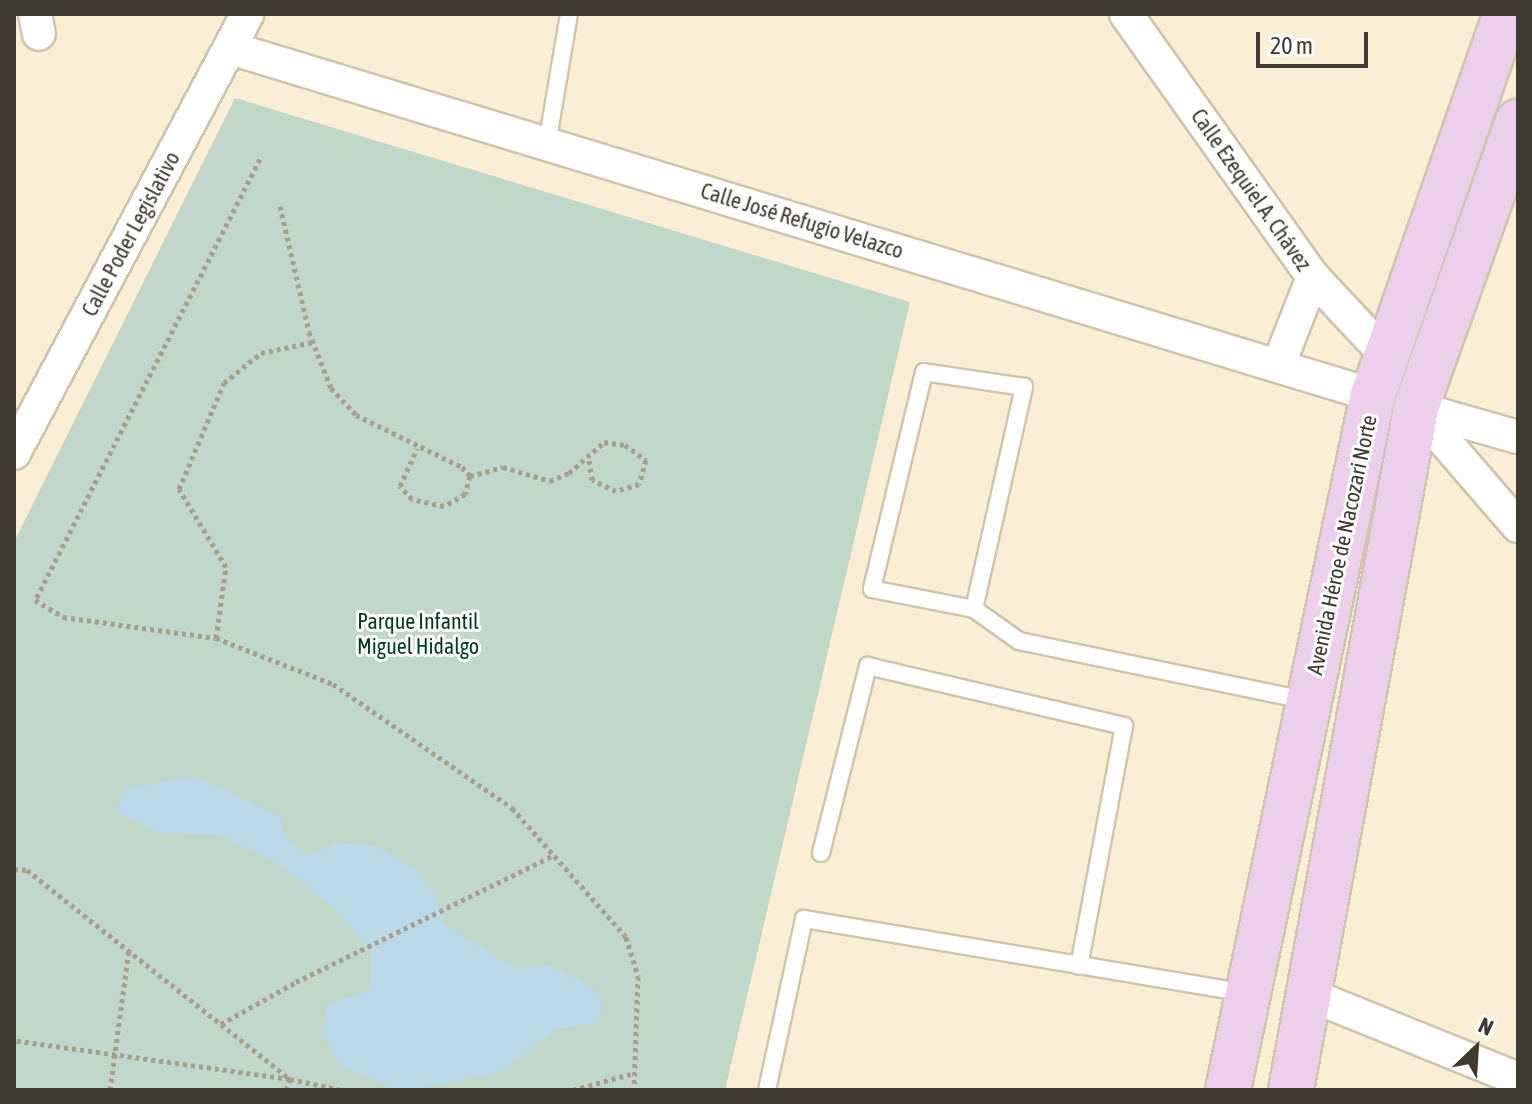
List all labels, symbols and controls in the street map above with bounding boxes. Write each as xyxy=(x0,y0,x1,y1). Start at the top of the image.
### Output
scale bar xyxy=(1260,16,1372,66)
text: 20 m xyxy=(1270,32,1313,59)
street label: Calle Ezequiel A. Chávez xyxy=(1185,104,1317,276)
street label: Calle Poder Legislativo xyxy=(76,147,186,321)
street label: Calle José Refugio Velazco xyxy=(697,178,907,264)
street label: Avenida Héroe de Nacozari Norte xyxy=(1302,413,1382,677)
park label: Parque Infantil Miguel Hidalgo xyxy=(357,608,479,660)
north arrow xyxy=(1436,1008,1516,1088)
text: N xyxy=(1475,1012,1498,1041)

